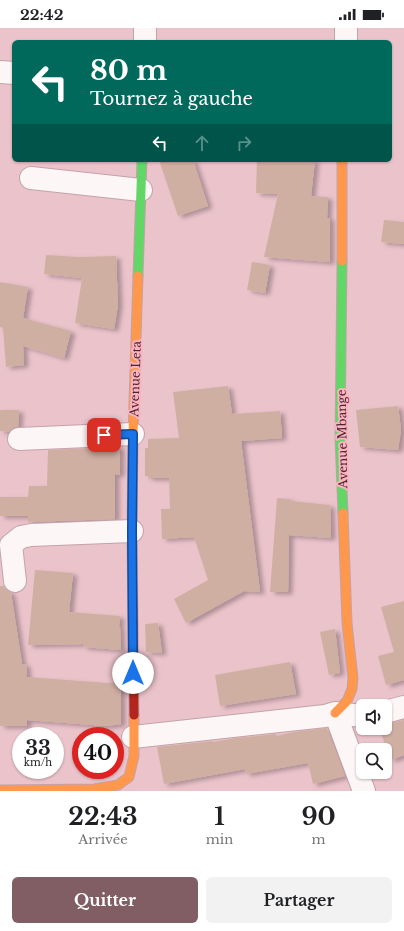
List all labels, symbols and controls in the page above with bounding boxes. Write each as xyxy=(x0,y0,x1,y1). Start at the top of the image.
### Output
text: 22:42 xyxy=(20,5,64,24)
text: 80 m xyxy=(90,53,167,88)
icon: left xyxy=(24,56,76,108)
text: Tournez à gauche xyxy=(90,88,253,110)
icon: left xyxy=(149,132,171,154)
icon: ahead xyxy=(191,132,213,154)
icon: right xyxy=(233,132,255,154)
street label: Avenue Leta xyxy=(126,340,144,418)
street label: Avenue Mbange xyxy=(334,389,350,490)
pin xyxy=(87,418,121,452)
icon: arrive xyxy=(93,424,115,446)
position arrow xyxy=(112,652,154,694)
map controls xyxy=(356,699,392,779)
button: sound xyxy=(356,699,392,735)
speed limit sign: 40 xyxy=(72,727,124,779)
text: 33 xyxy=(25,736,51,760)
button: search xyxy=(356,743,392,779)
text: km/h xyxy=(24,756,52,769)
text: 22:43 xyxy=(68,802,138,831)
text: 1 xyxy=(214,802,225,831)
text: 90 xyxy=(301,802,336,831)
text: Arrivée xyxy=(78,831,128,848)
text: min xyxy=(206,831,233,848)
text: m xyxy=(312,831,326,848)
button: Quitter xyxy=(12,877,198,923)
button: Partager xyxy=(206,877,392,923)

